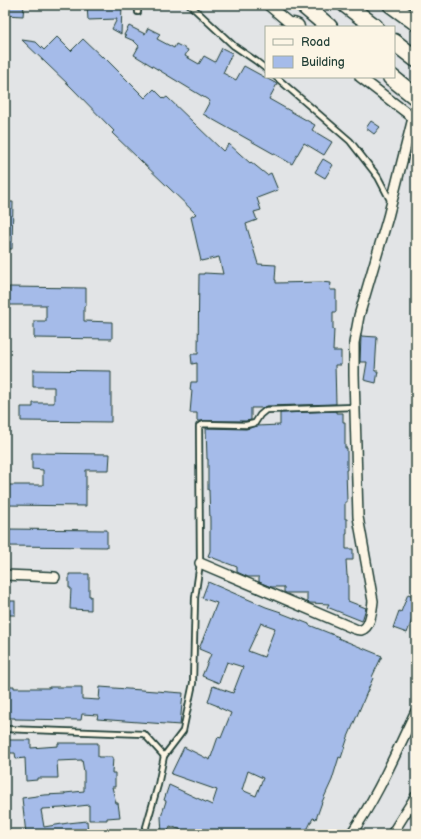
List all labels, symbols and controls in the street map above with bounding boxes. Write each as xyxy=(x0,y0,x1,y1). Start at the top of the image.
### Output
legend xyxy=(265,26,395,78)
text: Road xyxy=(301,35,330,50)
text: Building xyxy=(301,55,345,70)

